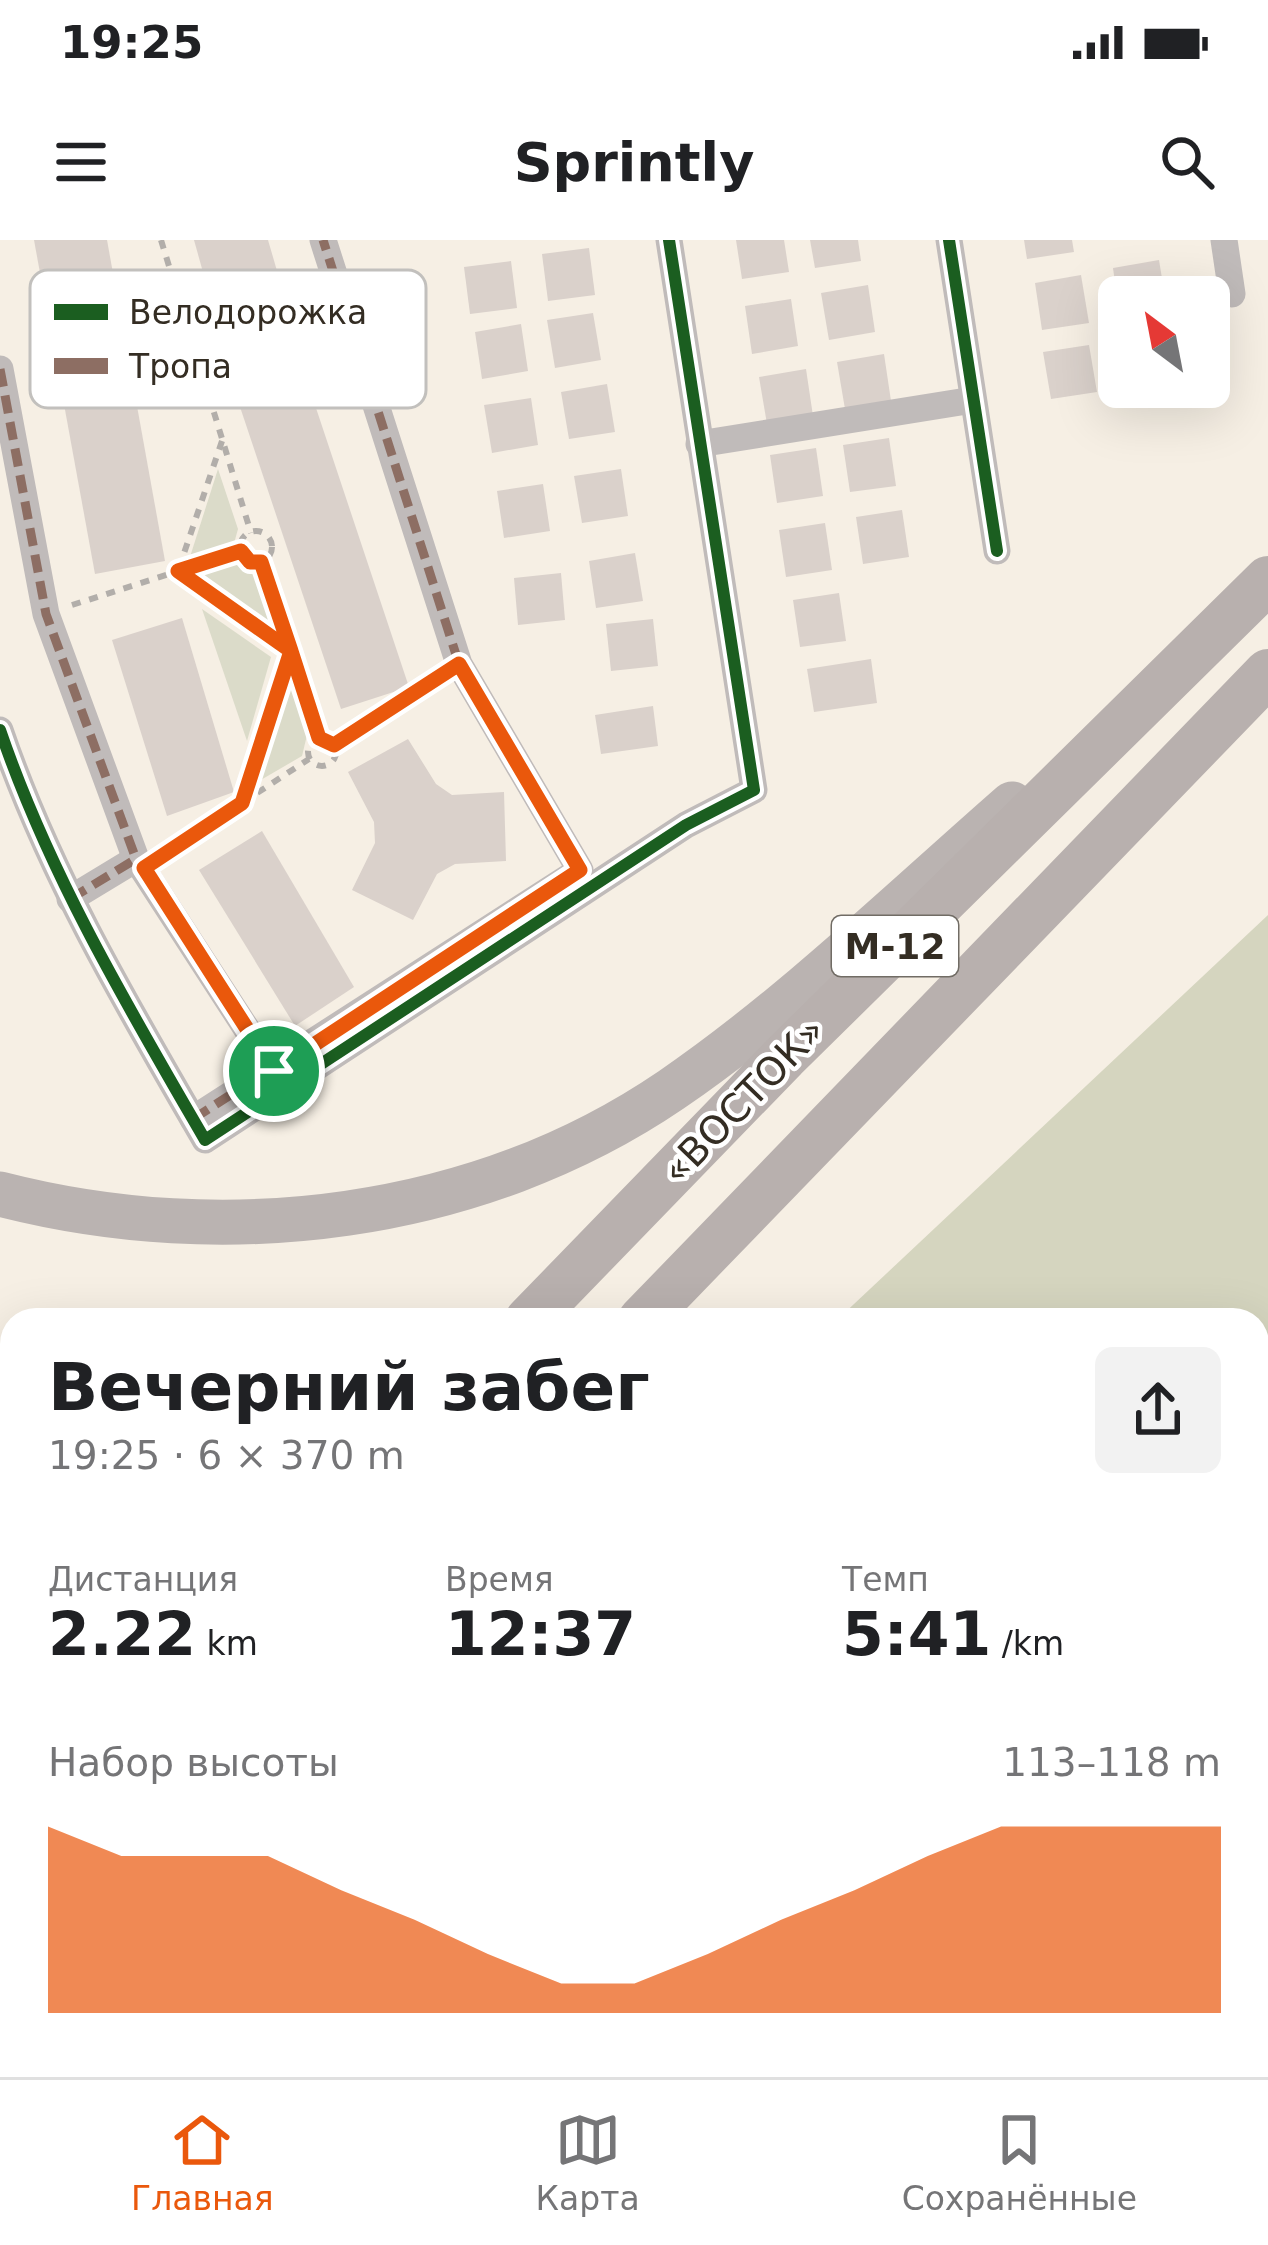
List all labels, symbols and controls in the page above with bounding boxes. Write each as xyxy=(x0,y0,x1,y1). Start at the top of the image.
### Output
text: 19:25 xyxy=(60,16,203,69)
icon: menu xyxy=(48,129,114,195)
icon: search xyxy=(1154,129,1220,195)
text: Sprintly xyxy=(514,131,754,194)
legend xyxy=(30,270,426,408)
north arrow xyxy=(1098,276,1230,408)
map controls xyxy=(1098,276,1230,408)
text: Велодорожка xyxy=(129,293,367,332)
text: Тропа xyxy=(128,347,232,386)
road number: М-12 xyxy=(832,916,958,976)
street label: «ВОСТОК» xyxy=(653,1008,834,1193)
pin xyxy=(223,1020,325,1122)
icon: arrive xyxy=(241,1038,307,1104)
button: share xyxy=(1095,1347,1221,1473)
text: Вечерний забег xyxy=(48,1349,650,1426)
text: 19:25 · 6 × 370 m xyxy=(48,1433,405,1478)
text: Дистанция xyxy=(48,1560,238,1599)
text: Время xyxy=(445,1560,554,1599)
text: Темп xyxy=(842,1560,929,1599)
text: 2.22 xyxy=(48,1599,196,1669)
text: 12:37 xyxy=(445,1599,636,1669)
text: 5:41 xyxy=(842,1599,991,1669)
text: km xyxy=(196,1624,258,1663)
text: /km xyxy=(991,1624,1064,1663)
text: Набор высоты xyxy=(48,1740,339,1785)
text: 113–118 m xyxy=(1002,1740,1221,1785)
tab: Главная xyxy=(131,2107,274,2218)
tab: Карта xyxy=(536,2107,640,2218)
tab: Сохранённые xyxy=(902,2107,1137,2218)

